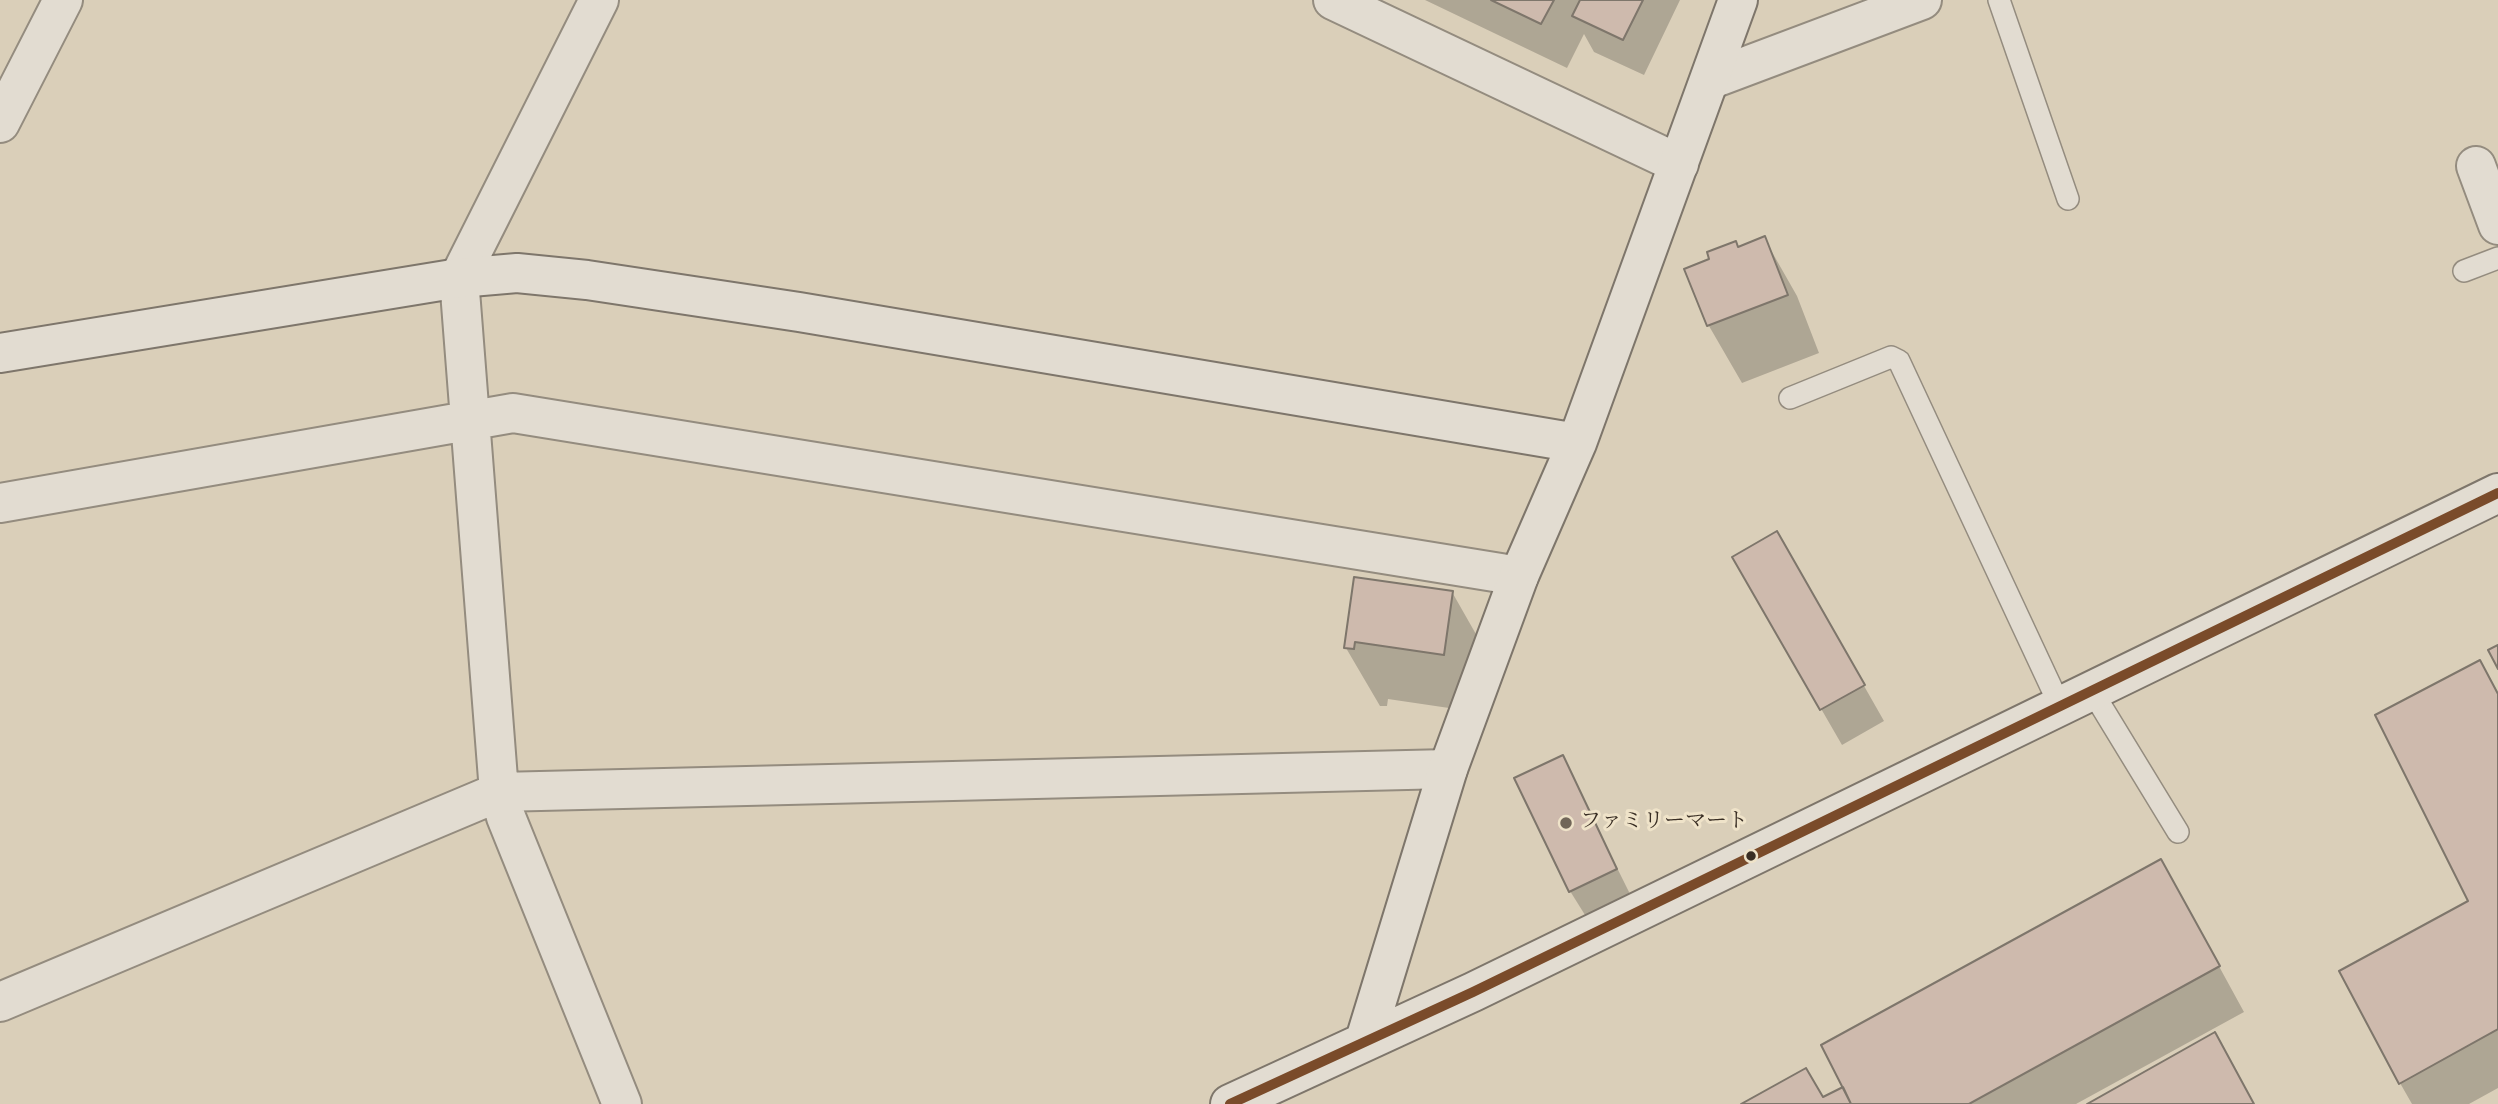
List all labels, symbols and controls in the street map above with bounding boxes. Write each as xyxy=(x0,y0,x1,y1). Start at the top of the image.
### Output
place label: ファミリーマート xyxy=(1580,810,1748,836)
marker: ファミリーマート xyxy=(1558,815,1574,831)
unlabelled marker xyxy=(1744,849,1758,863)

